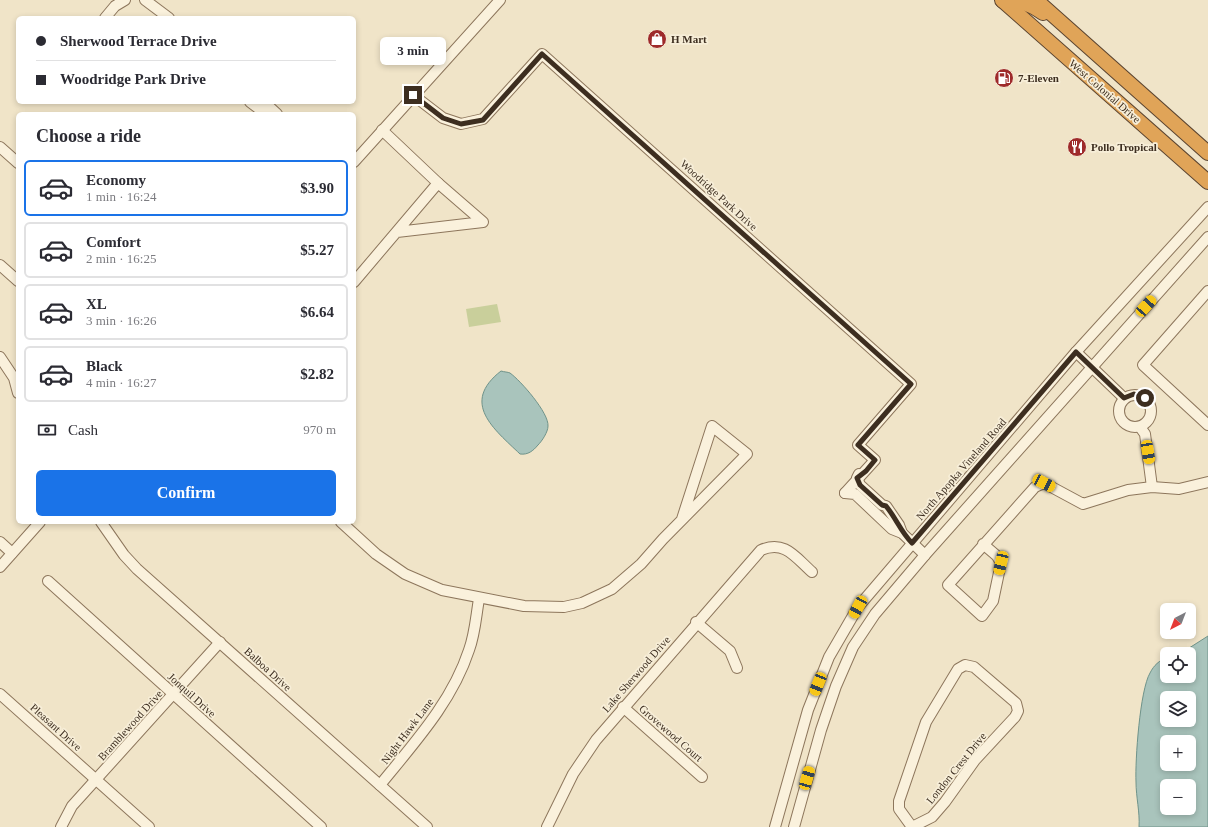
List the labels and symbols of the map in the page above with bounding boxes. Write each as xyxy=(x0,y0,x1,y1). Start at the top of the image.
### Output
shop icon: H Mart xyxy=(646,28,668,50)
place label: H Mart xyxy=(671,33,707,45)
callout: 3 min xyxy=(380,37,446,65)
street label: West Colonial Drive xyxy=(1067,57,1143,125)
fuel station icon: 7-Eleven xyxy=(993,67,1015,89)
place label: 7-Eleven xyxy=(1018,72,1059,84)
route end xyxy=(404,86,422,104)
restaurant icon: Pollo Tropical xyxy=(1066,136,1088,158)
place label: Pollo Tropical xyxy=(1091,141,1157,153)
street label: Woodridge Park Drive xyxy=(678,157,760,233)
car xyxy=(1134,293,1158,319)
route start xyxy=(1136,389,1154,407)
street label: North Apopka Vineland Road xyxy=(914,415,1009,522)
car xyxy=(1140,439,1156,465)
car xyxy=(1031,472,1057,494)
car xyxy=(992,550,1010,576)
car xyxy=(847,594,869,620)
north arrow xyxy=(1160,603,1196,639)
street label: Lake Sherwood Drive xyxy=(600,633,672,715)
street label: Balboa Drive xyxy=(242,645,294,693)
street label: Jonquil Drive xyxy=(166,670,218,720)
car xyxy=(808,671,828,697)
street label: Bramblewood Drive xyxy=(95,687,165,763)
street label: Night Hawk Lane xyxy=(378,696,436,766)
street label: Pleasant Drive xyxy=(28,701,84,753)
street label: Grovewood Court xyxy=(637,702,705,764)
street label: London Crest Drive xyxy=(924,730,988,806)
car xyxy=(798,765,816,791)

